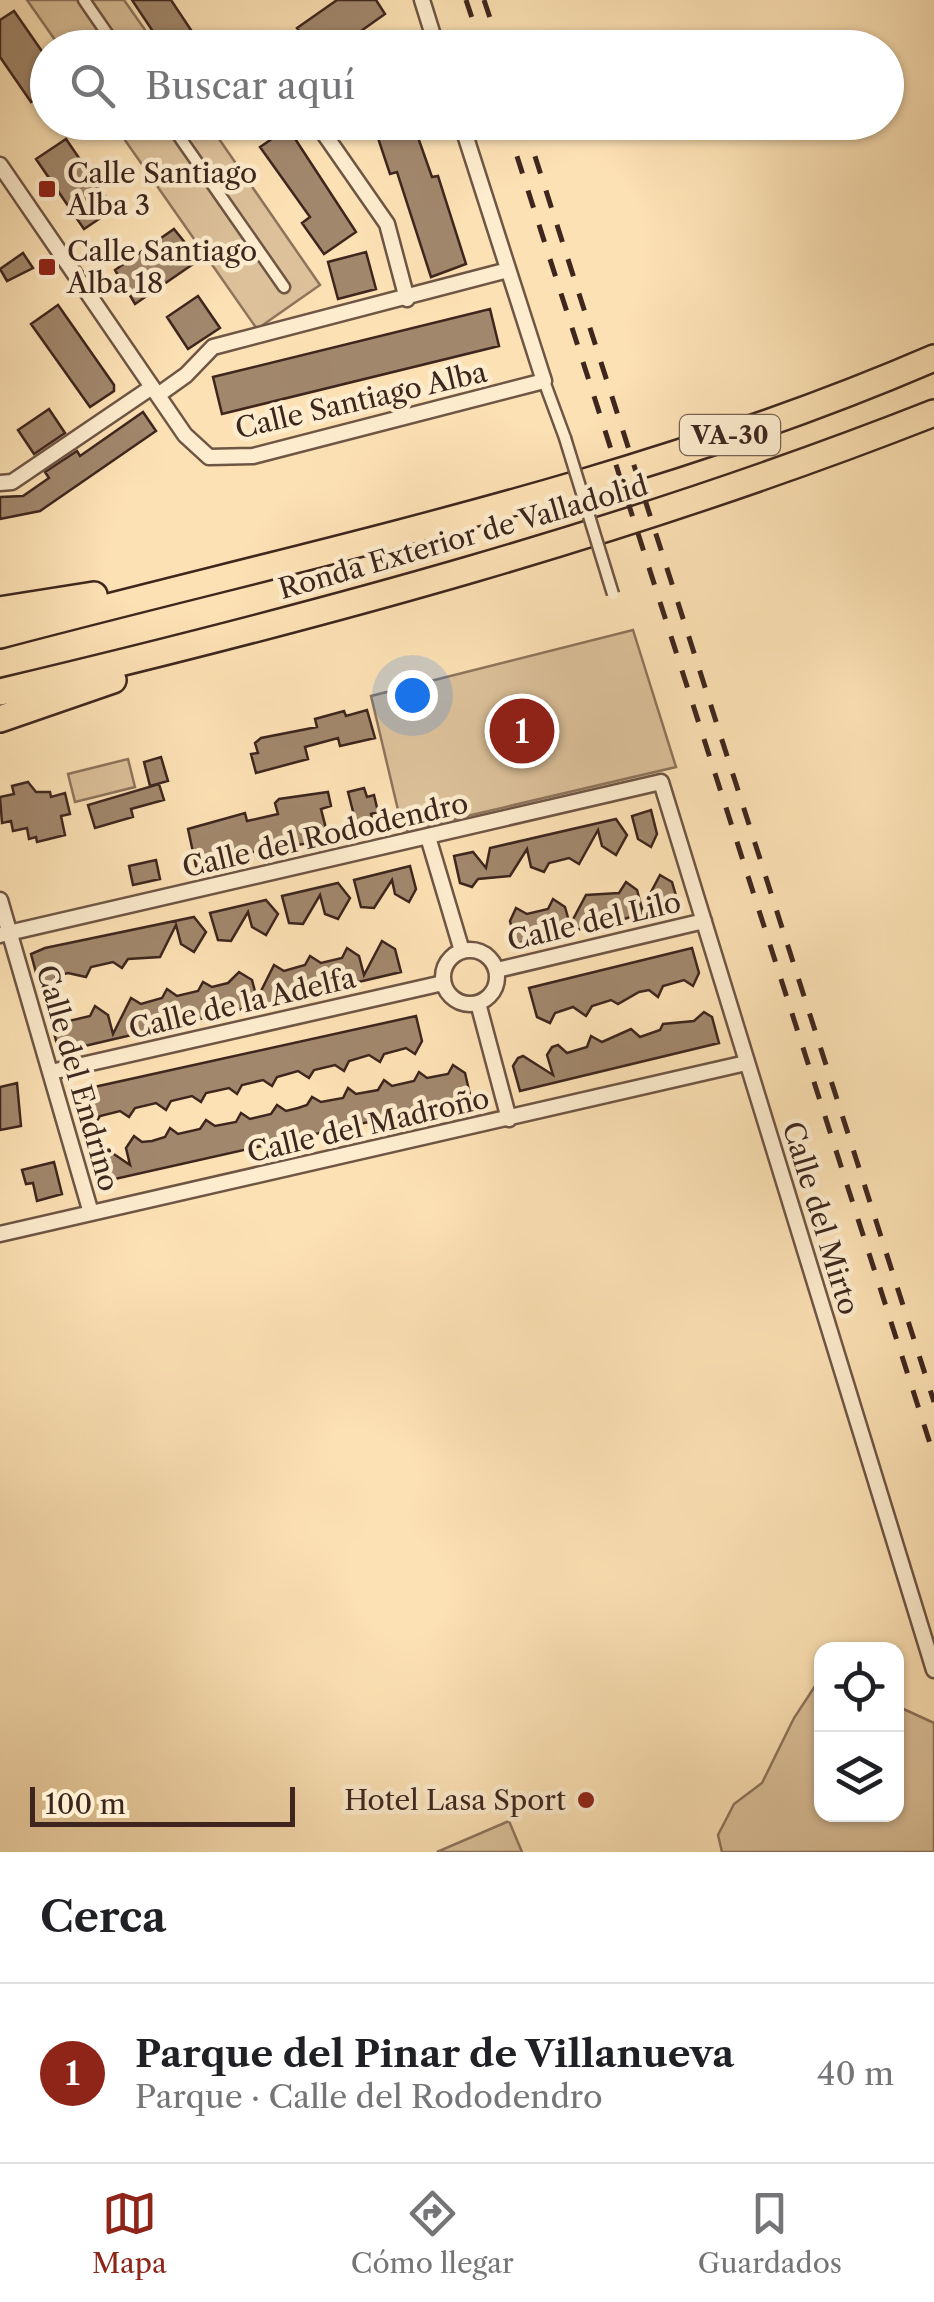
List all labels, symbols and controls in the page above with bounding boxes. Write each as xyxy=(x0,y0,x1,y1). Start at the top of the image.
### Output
search box xyxy=(30,30,904,140)
icon: search xyxy=(65,58,120,113)
text: Buscar aquí xyxy=(145,62,355,109)
place label: Calle Santiago Alba 3 xyxy=(66,156,257,222)
marker: Calle Santiago Alba 3 xyxy=(36,178,58,200)
place label: Calle Santiago Alba 18 xyxy=(66,234,257,300)
marker: Calle Santiago Alba 18 xyxy=(36,256,58,278)
street label: Calle Santiago Alba xyxy=(232,354,490,445)
road number: VA-30 xyxy=(680,415,780,455)
street label: Ronda Exterior de Valladolid xyxy=(275,468,651,606)
your location xyxy=(387,670,438,721)
pin: 1 xyxy=(490,694,554,768)
street label: Calle del Rododendro xyxy=(179,786,471,884)
street label: Calle del Lilo xyxy=(504,885,684,957)
street label: Calle de la Adelfa xyxy=(125,960,359,1046)
street label: Calle del Endrino xyxy=(29,961,127,1195)
street label: Calle del Madroño xyxy=(244,1081,492,1169)
street label: Calle del Mirto xyxy=(775,1117,867,1319)
map controls xyxy=(814,1642,904,1822)
button: locate xyxy=(814,1642,904,1732)
button: layers xyxy=(814,1732,904,1822)
scale bar xyxy=(30,1782,295,1826)
place label: Hotel Lasa Sport xyxy=(344,1783,566,1817)
text: 100 m xyxy=(45,1787,126,1821)
marker: Hotel Lasa Sport xyxy=(575,1789,597,1811)
text: Cerca xyxy=(40,1891,166,1943)
text: Parque del Pinar de Villanueva xyxy=(135,2030,734,2077)
text: 1 xyxy=(65,2054,80,2093)
text: 40 m xyxy=(817,2054,894,2093)
text: Parque · Calle del Rododendro xyxy=(135,2077,603,2116)
tab: Mapa xyxy=(92,2186,167,2280)
tab: Cómo llegar xyxy=(351,2186,514,2280)
tab: Guardados xyxy=(698,2186,842,2280)

